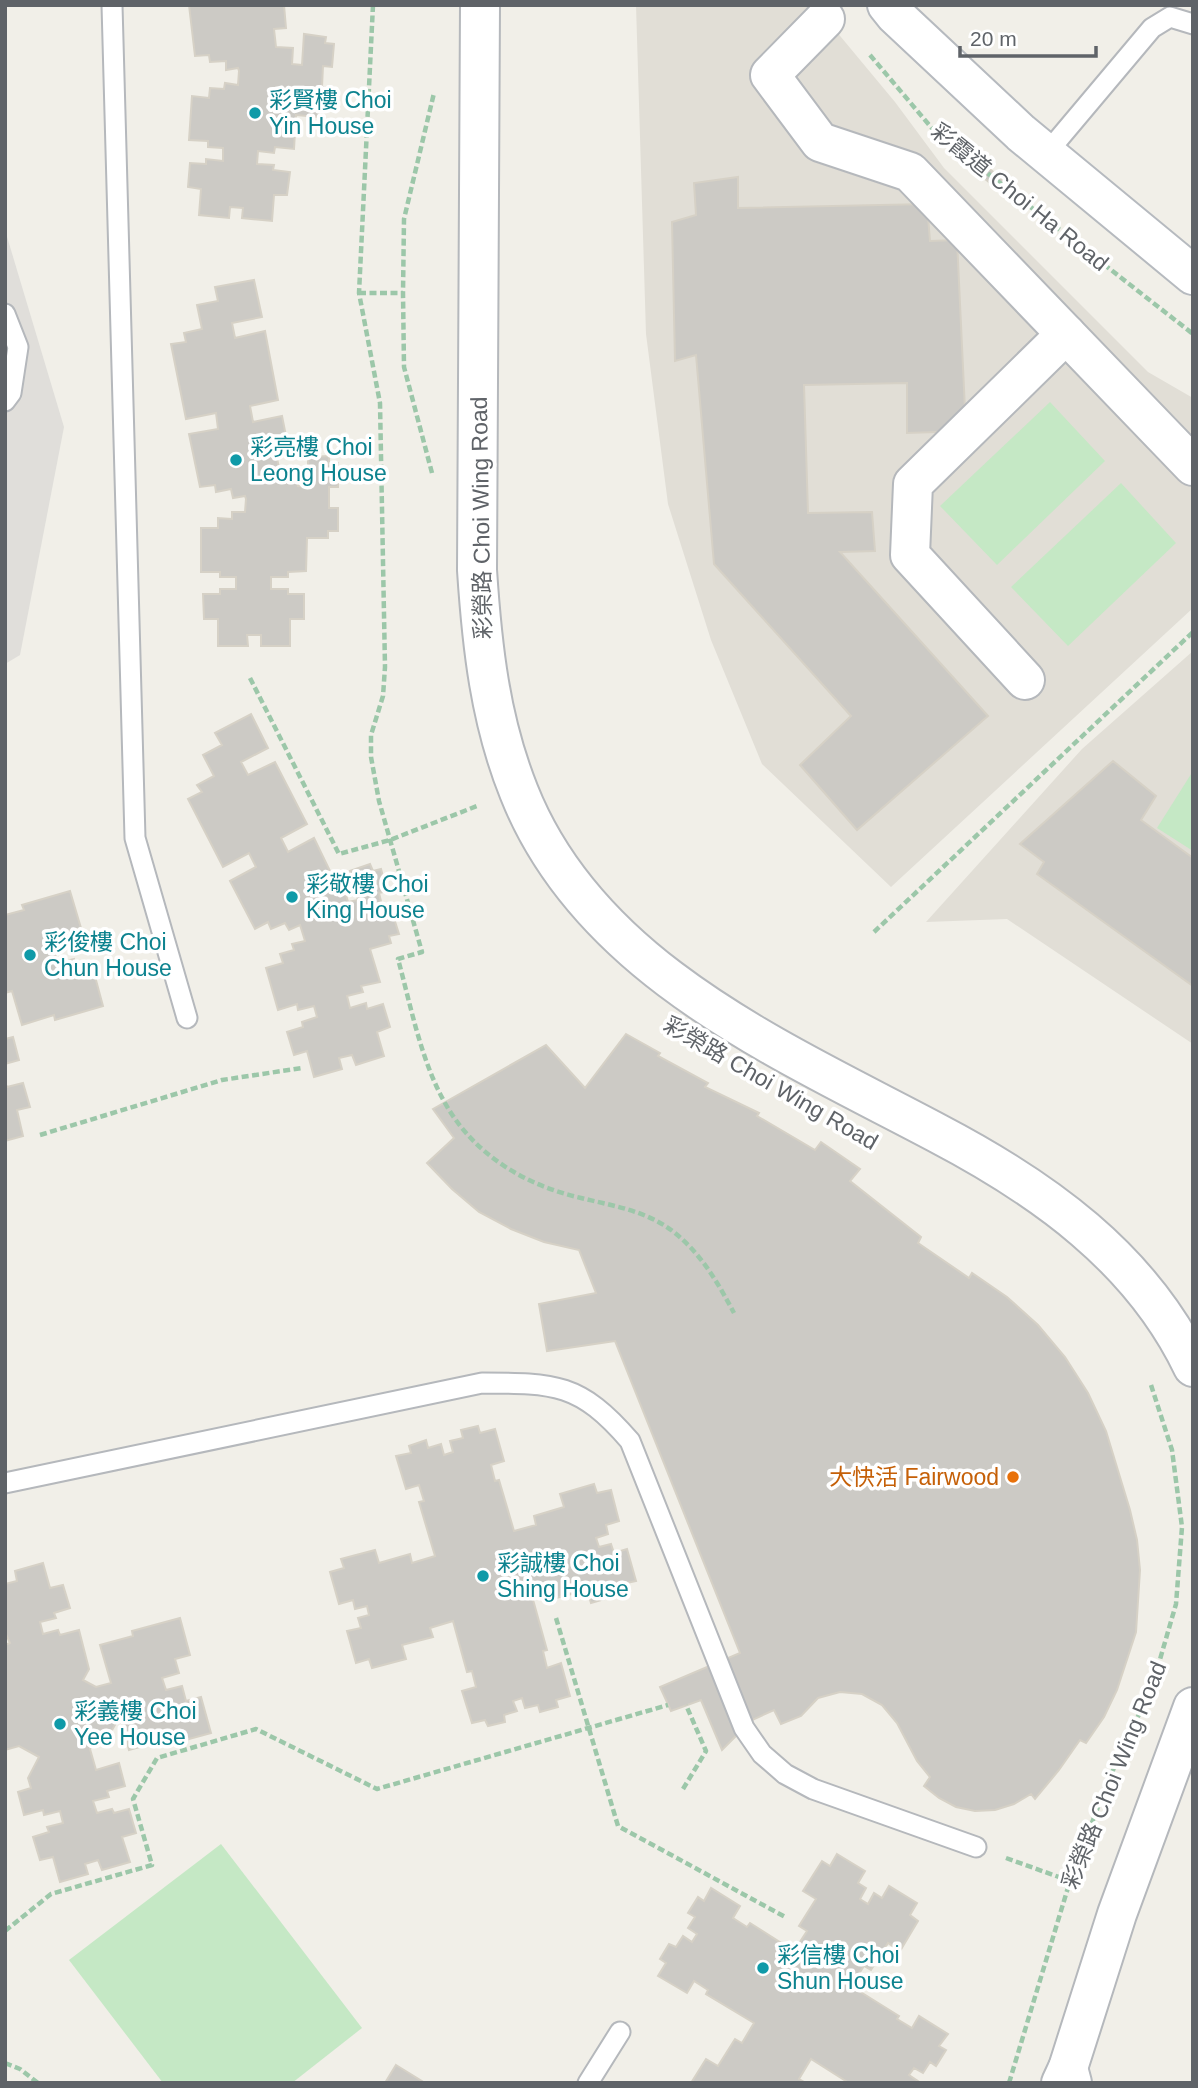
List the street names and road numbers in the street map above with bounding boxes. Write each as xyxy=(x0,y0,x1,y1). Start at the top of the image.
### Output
street label: 彩霞道 Choi Ha Road xyxy=(926,118,1114,276)
street label: 彩榮路 Choi Wing Road xyxy=(466,396,496,640)
street label: 彩榮路 Choi Wing Road xyxy=(659,1011,883,1155)
street label: 彩榮路 Choi Wing Road xyxy=(1056,1658,1172,1892)

